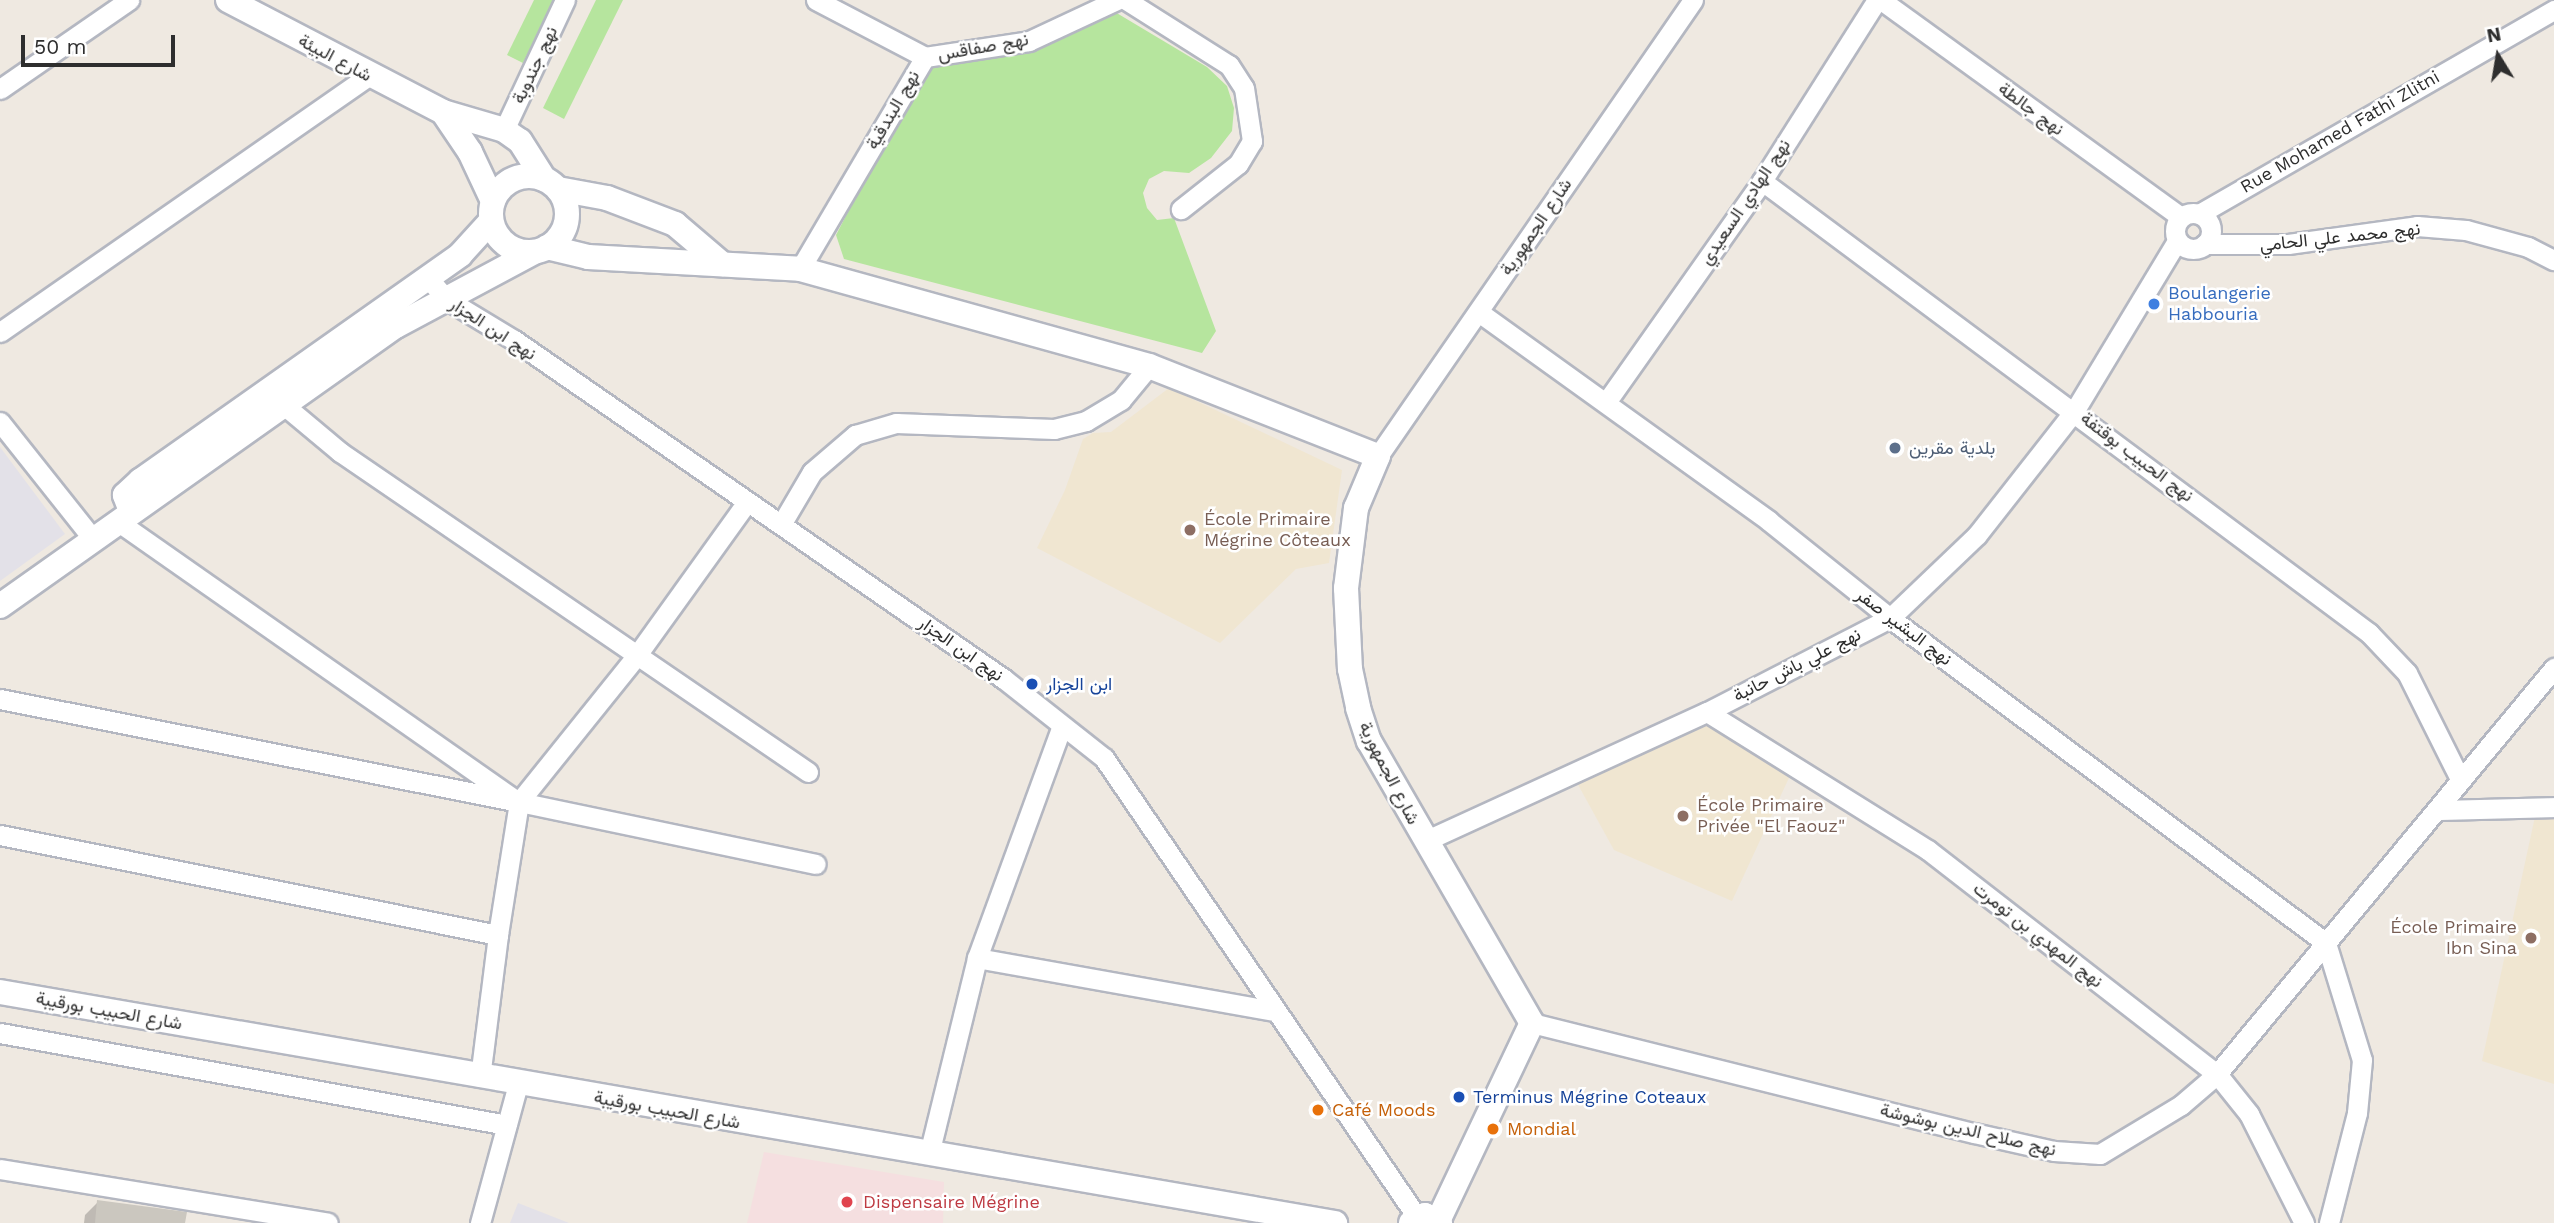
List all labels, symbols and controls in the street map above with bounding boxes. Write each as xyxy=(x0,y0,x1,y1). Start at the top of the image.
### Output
scale bar xyxy=(24,21,178,65)
north arrow xyxy=(2463,21,2533,91)
text: N xyxy=(2485,22,2503,48)
street label: نهج جندوبة xyxy=(508,23,562,107)
street label: نهج صفاقس xyxy=(936,28,1030,66)
street label: شارع البيئة xyxy=(294,30,376,86)
text: 50 m xyxy=(34,34,86,59)
street label: Rue Mohamed Fathi Zlitni xyxy=(2237,66,2443,198)
street label: نهج البندقية xyxy=(862,67,924,153)
street label: نهج جالطة xyxy=(1994,78,2068,140)
street label: نهج الهادي السعيدي xyxy=(1695,135,1795,269)
street label: شارع الجمهورية xyxy=(1496,174,1576,280)
street label: نهج محمد علي الحامي xyxy=(2259,218,2421,256)
place label: Boulangerie Habbouria xyxy=(2168,283,2271,326)
street label: نهج ابن الجزار xyxy=(446,293,540,365)
marker: Boulangerie Habbouria xyxy=(2146,296,2162,312)
street label: نهج الحبيب بوقتفة xyxy=(2076,407,2198,507)
place label: بلدية مقرين xyxy=(1909,437,1995,459)
marker: بلدية مقرين xyxy=(1887,440,1903,456)
place label: École Primaire Mégrine Côteaux xyxy=(1204,509,1351,552)
marker: École Primaire Mégrine Côteaux xyxy=(1182,522,1198,538)
street label: نهج البشير صفر xyxy=(1852,584,1956,670)
street label: نهج ابن الجزار xyxy=(914,612,1008,686)
street label: نهج علي باش حانبة xyxy=(1730,623,1864,707)
place label: ابن الجزار xyxy=(1046,673,1112,695)
marker: ابن الجزار xyxy=(1024,676,1040,692)
street label: شارع الجمهورية xyxy=(1354,718,1424,828)
place label: École Primaire Privée "El Faouz" xyxy=(1697,795,1846,838)
marker: École Primaire Privée "El Faouz" xyxy=(1675,808,1691,824)
street label: نهج المهدي بن تومرت xyxy=(1969,878,2107,992)
place label: École Primaire Ibn Sina xyxy=(2390,917,2517,960)
marker: École Primaire Ibn Sina xyxy=(2523,930,2539,946)
street label: شارع الحبيب بورقيبة xyxy=(34,987,184,1035)
street label: شارع الحبيب بورقيبة xyxy=(592,1086,742,1134)
place label: Terminus Mégrine Coteaux xyxy=(1473,1086,1706,1108)
marker: Terminus Mégrine Coteaux xyxy=(1451,1089,1467,1105)
place label: Café Moods xyxy=(1332,1099,1435,1121)
street label: نهج صلاح الدين بوشوشة xyxy=(1878,1099,2058,1161)
marker: Café Moods xyxy=(1310,1102,1326,1118)
place label: Mondial xyxy=(1507,1118,1576,1140)
marker: Mondial xyxy=(1485,1121,1501,1137)
place label: Dispensaire Mégrine xyxy=(863,1191,1040,1213)
marker: Dispensaire Mégrine xyxy=(837,1192,857,1212)

